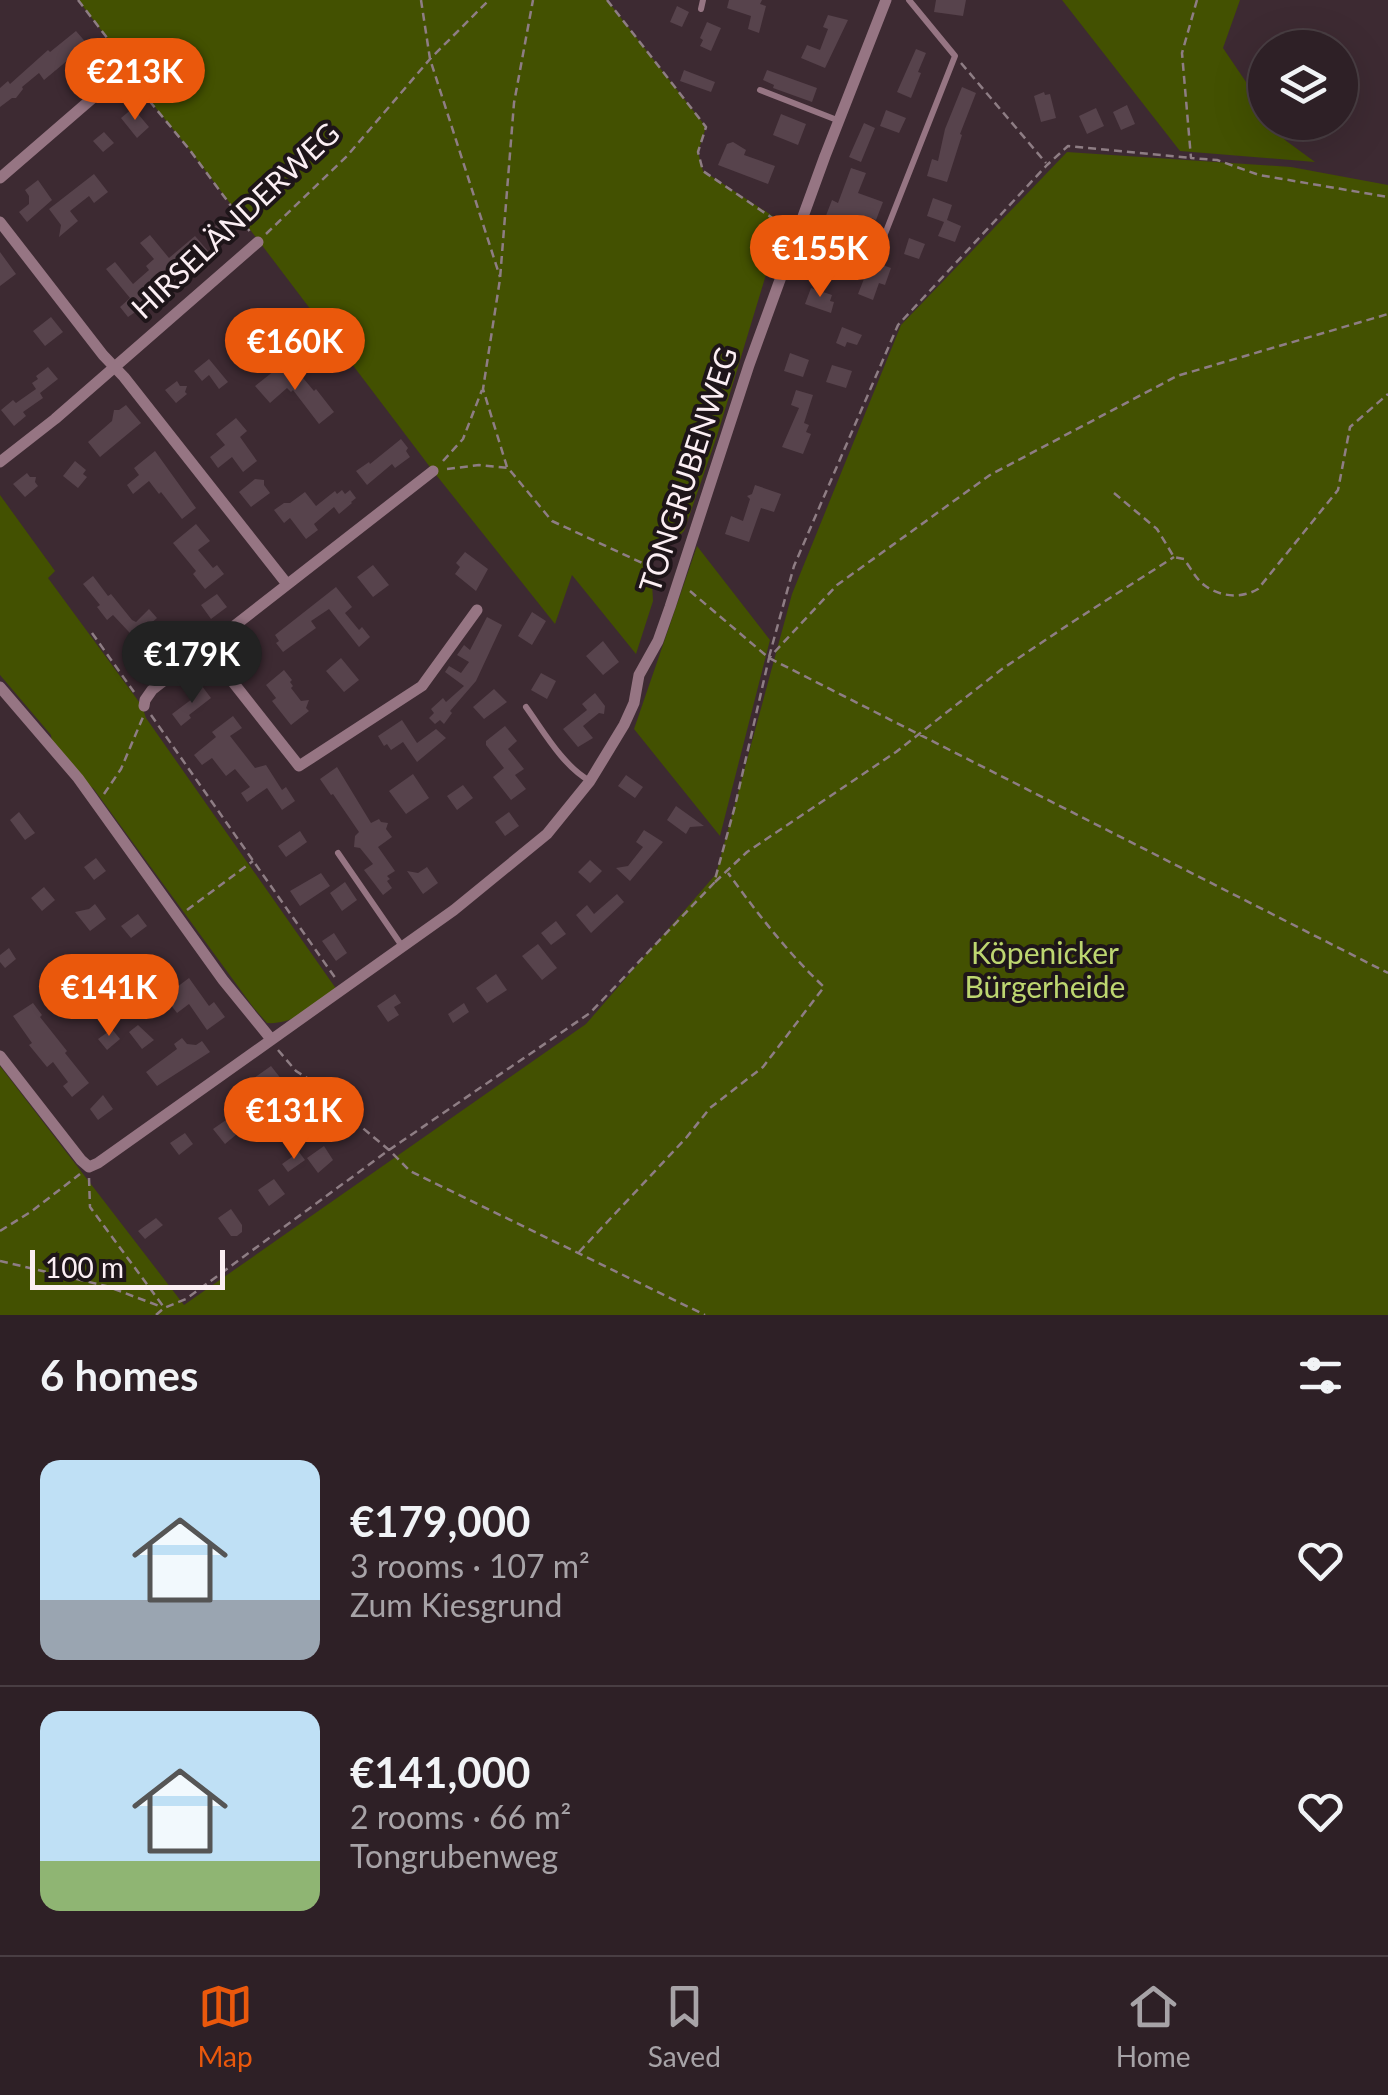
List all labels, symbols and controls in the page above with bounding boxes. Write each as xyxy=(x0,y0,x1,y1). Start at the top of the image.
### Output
map controls xyxy=(1248,30,1358,140)
button: layers xyxy=(1248,30,1358,140)
pin: €213K xyxy=(65,38,205,123)
text: €213K xyxy=(87,51,183,90)
street label: HIRSELÄNDERWEG xyxy=(123,114,346,325)
pin: €155K xyxy=(750,215,890,300)
text: €155K xyxy=(772,228,868,267)
pin: €160K xyxy=(225,308,365,393)
text: €160K xyxy=(247,321,343,360)
street label: TONGRUBENWEG xyxy=(630,342,744,597)
pin: €179K xyxy=(122,621,262,706)
text: €179K xyxy=(144,634,240,673)
park label: Köpenicker Bürgerheide xyxy=(965,934,1125,1004)
pin: €141K xyxy=(39,954,179,1039)
text: €141K xyxy=(61,967,157,1006)
pin: €131K xyxy=(224,1077,364,1162)
text: €131K xyxy=(246,1090,342,1129)
scale bar xyxy=(30,1245,225,1290)
text: 100 m xyxy=(45,1250,124,1284)
icon: filters xyxy=(1293,1348,1348,1403)
text: 6 homes xyxy=(40,1350,198,1400)
text: €179,000 xyxy=(350,1496,530,1546)
icon: home xyxy=(120,1500,240,1620)
icon: heart xyxy=(1293,1533,1348,1588)
text: 3 rooms · 107 m² xyxy=(350,1546,590,1585)
text: Zum Kiesgrund xyxy=(350,1585,562,1624)
text: €141,000 xyxy=(350,1747,530,1797)
icon: home xyxy=(120,1751,240,1871)
icon: heart xyxy=(1293,1784,1348,1839)
text: 2 rooms · 66 m² xyxy=(350,1797,571,1836)
text: Tongrubenweg xyxy=(350,1836,558,1875)
tab: Map xyxy=(198,1979,253,2073)
tab: Saved xyxy=(648,1979,721,2073)
tab: Home xyxy=(1116,1979,1190,2073)

